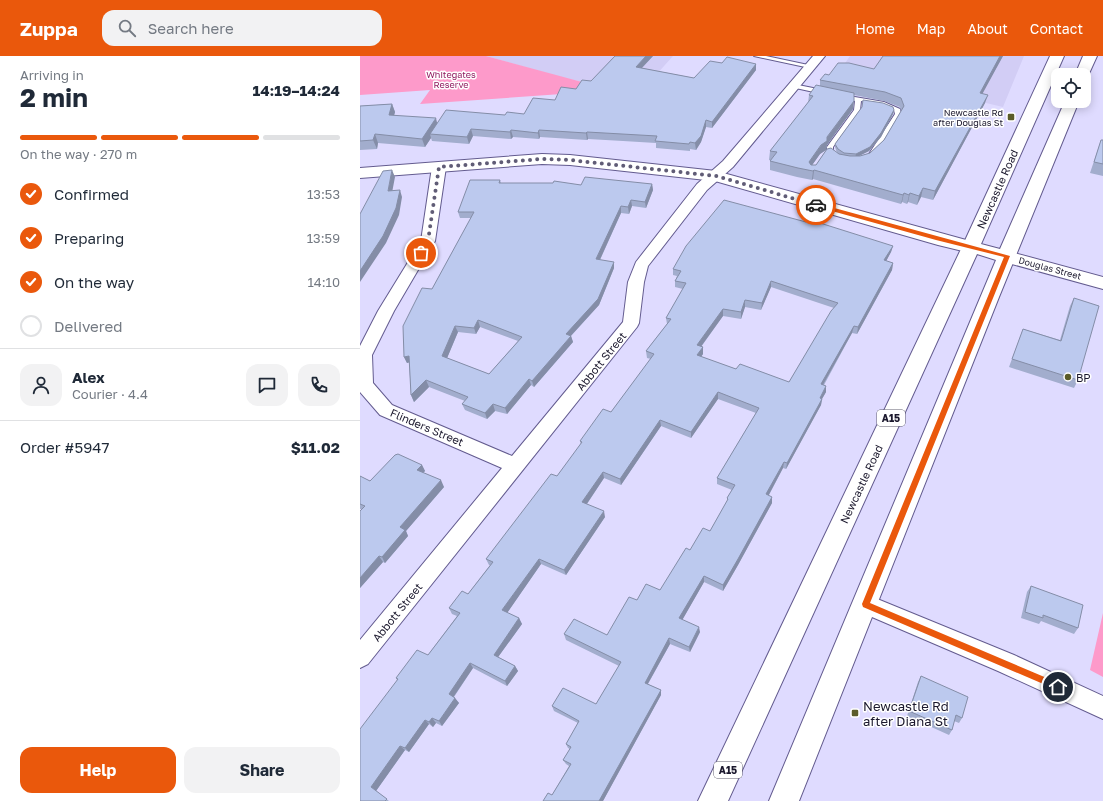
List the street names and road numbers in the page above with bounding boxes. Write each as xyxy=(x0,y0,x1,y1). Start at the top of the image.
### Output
street label: Newcastle Road xyxy=(974,147,1020,231)
street label: Douglas Street xyxy=(1018,254,1083,282)
street label: Abbott Street xyxy=(573,329,629,393)
street label: Flinders Street xyxy=(388,406,466,448)
road number: A15 xyxy=(877,410,905,426)
street label: Newcastle Road xyxy=(837,443,885,525)
street label: Abbott Street xyxy=(369,580,425,644)
road number: A15 xyxy=(714,762,742,778)

